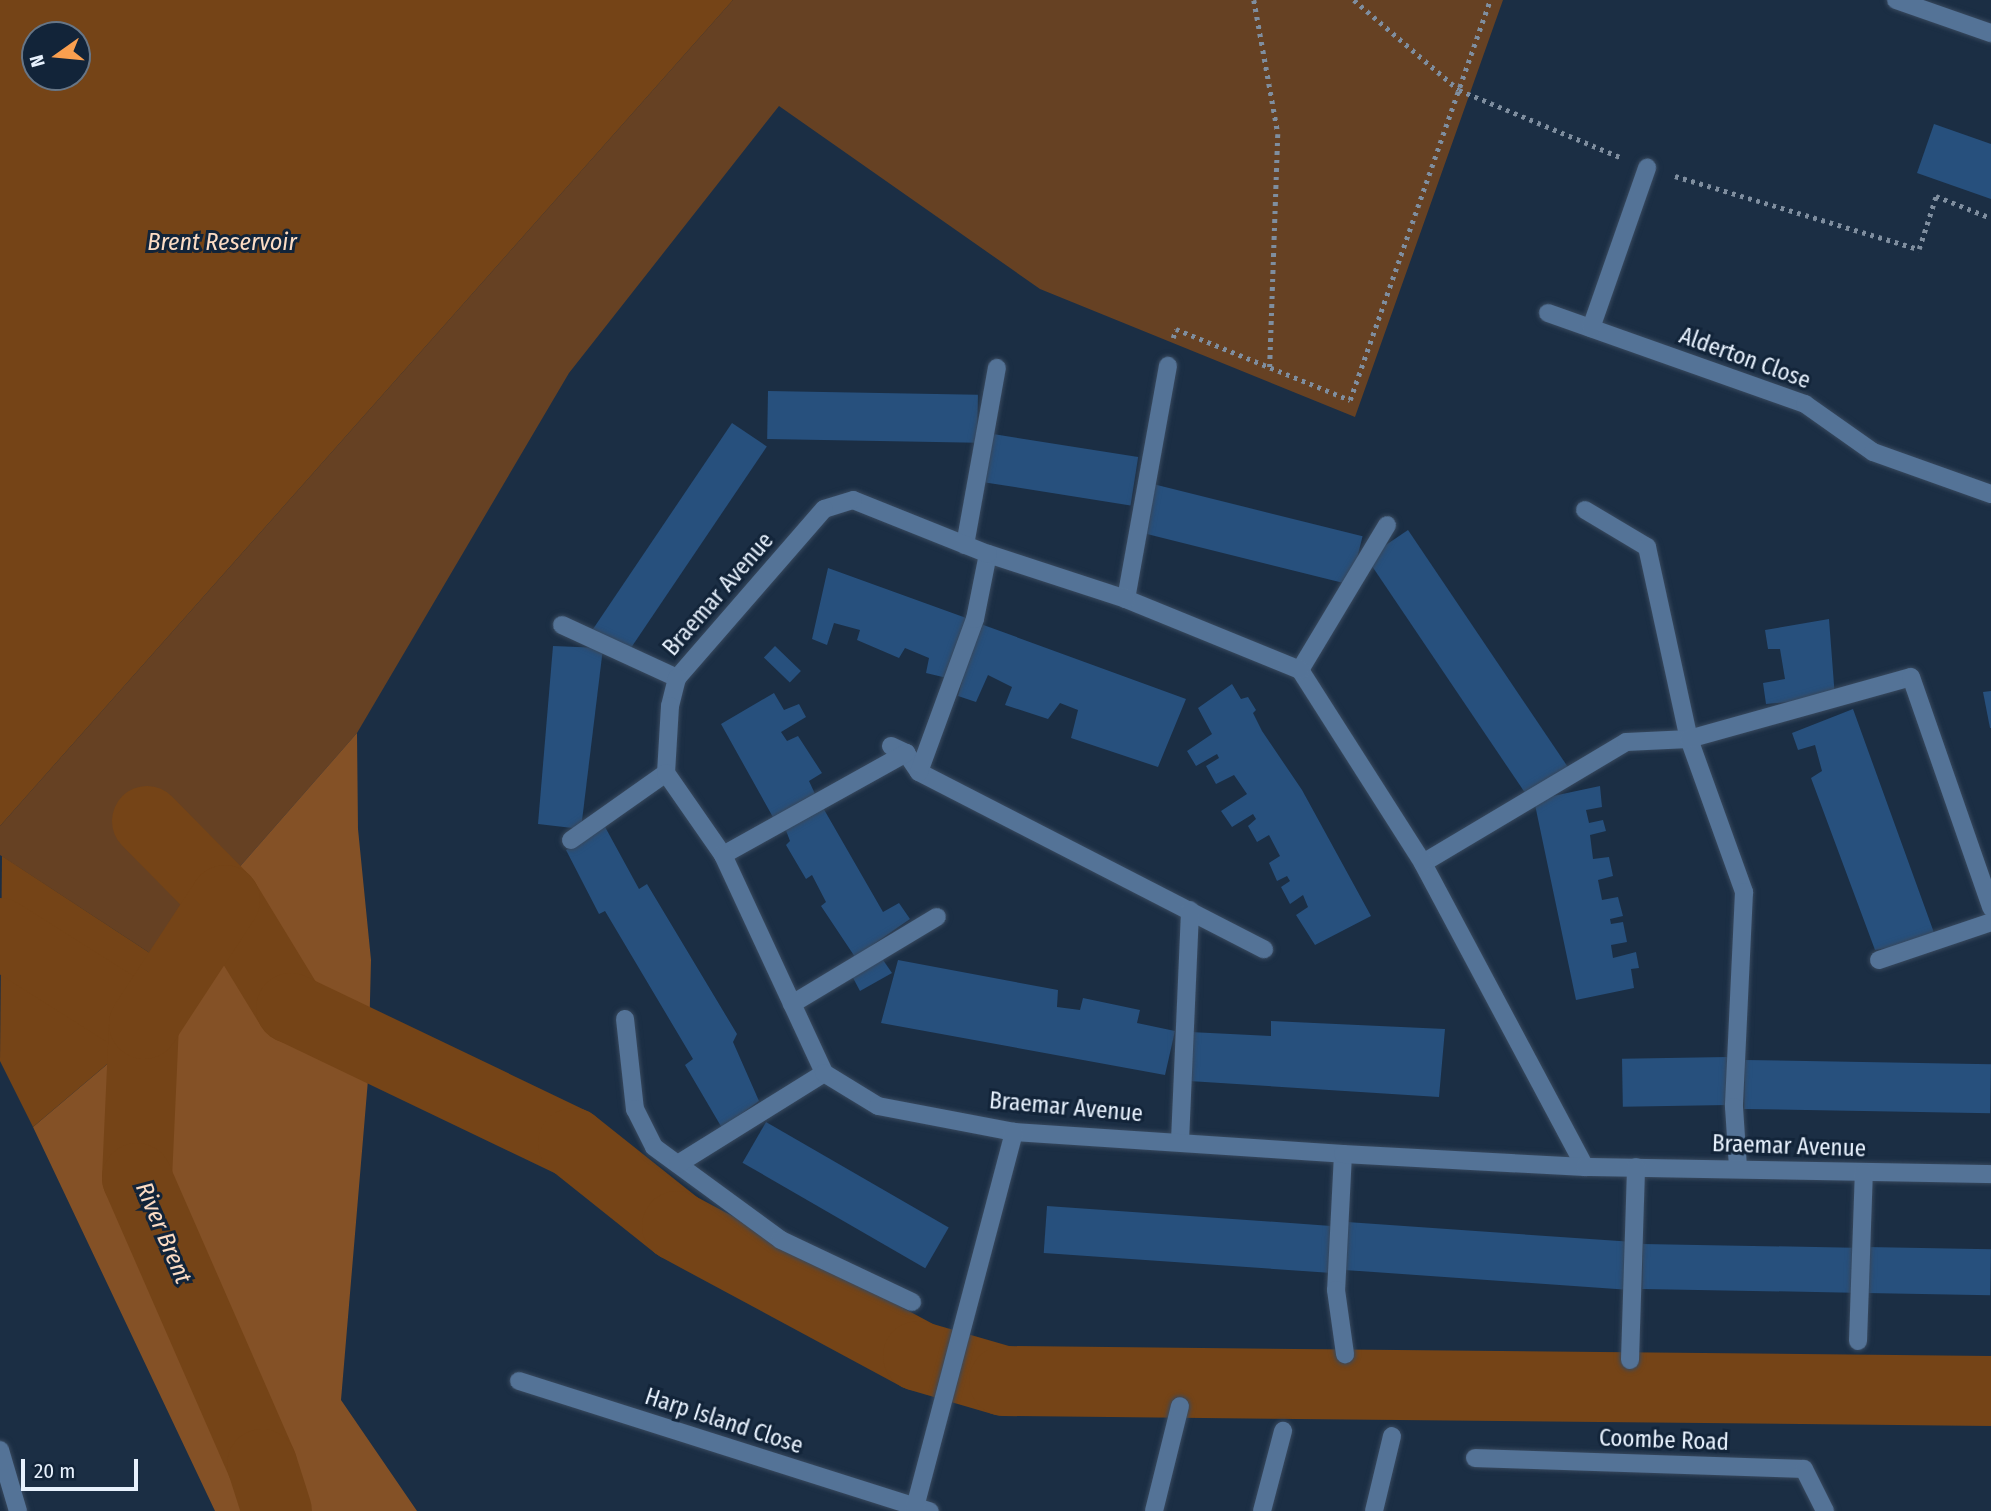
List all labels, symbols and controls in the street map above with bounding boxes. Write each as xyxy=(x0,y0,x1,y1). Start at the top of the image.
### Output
north arrow xyxy=(21,21,91,91)
text: N xyxy=(25,53,50,70)
water label: Brent Reservoir xyxy=(147,229,297,257)
street label: Alderton Close xyxy=(1676,322,1814,394)
street label: Braemar Avenue xyxy=(657,527,779,661)
street label: Braemar Avenue xyxy=(988,1087,1144,1127)
street label: Braemar Avenue xyxy=(1712,1130,1866,1162)
water label: River Brent xyxy=(129,1178,197,1288)
street label: Harp Island Close xyxy=(642,1382,806,1460)
street label: Coombe Road xyxy=(1599,1424,1729,1456)
scale bar xyxy=(24,1444,142,1488)
text: 20 m xyxy=(34,1458,75,1484)

